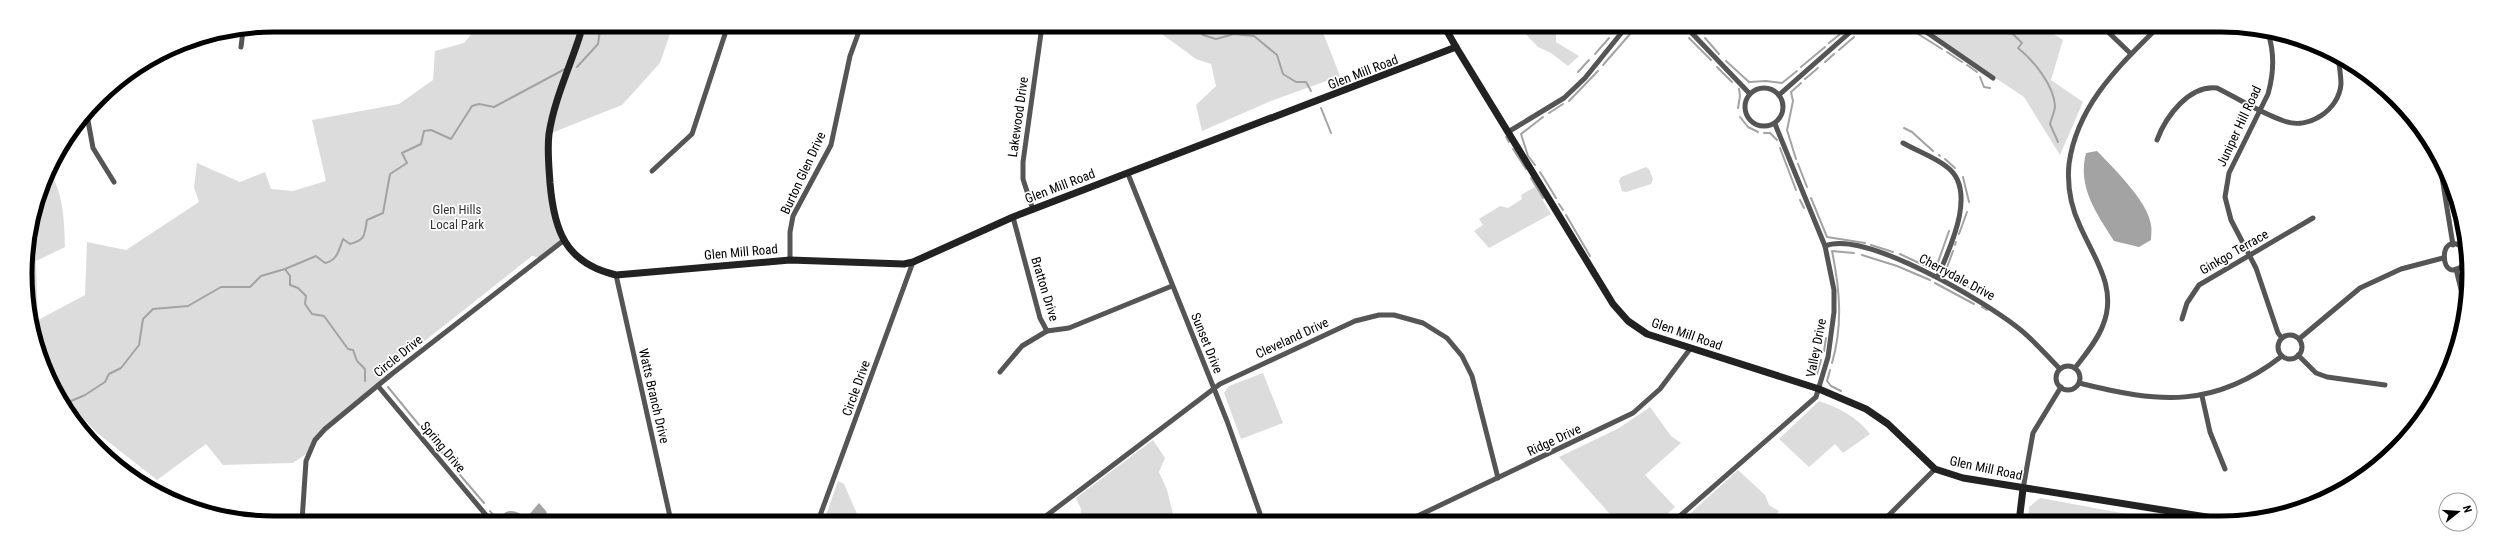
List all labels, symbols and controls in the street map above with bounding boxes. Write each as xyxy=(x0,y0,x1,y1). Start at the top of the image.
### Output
street label: Glen Mill Road xyxy=(1326,52,1400,92)
street label: Lakewood Drive xyxy=(1005,76,1031,158)
street label: Juniper Hill Road xyxy=(2214,83,2264,169)
street label: Burton Glen Drive xyxy=(777,129,829,217)
street label: Glen Mill Road xyxy=(1023,166,1097,206)
park label: Glen Hills Local Park xyxy=(430,202,484,232)
street label: Ginkgo Terrace xyxy=(2197,226,2271,278)
street label: Glen Mill Road xyxy=(704,241,778,263)
street label: Cherrydale Drive xyxy=(1916,251,1998,303)
street label: Bratton Drive xyxy=(1028,255,1062,323)
street label: Sunset Drive xyxy=(1188,310,1226,376)
street label: Cleveland Drive xyxy=(1253,315,1331,361)
street label: Glen Mill Road xyxy=(1650,315,1724,353)
street label: Valley Drive xyxy=(1803,317,1829,379)
street label: Circle Drive xyxy=(371,332,425,380)
street label: Watts Branch Drive xyxy=(636,347,672,445)
street label: Circle Drive xyxy=(839,358,873,418)
street label: Spring Drive xyxy=(417,419,469,475)
street label: Ridge Drive xyxy=(1525,421,1583,459)
street label: Glen Mill Road xyxy=(1948,453,2024,483)
north arrow xyxy=(2438,492,2478,532)
text: N xyxy=(2460,504,2474,515)

